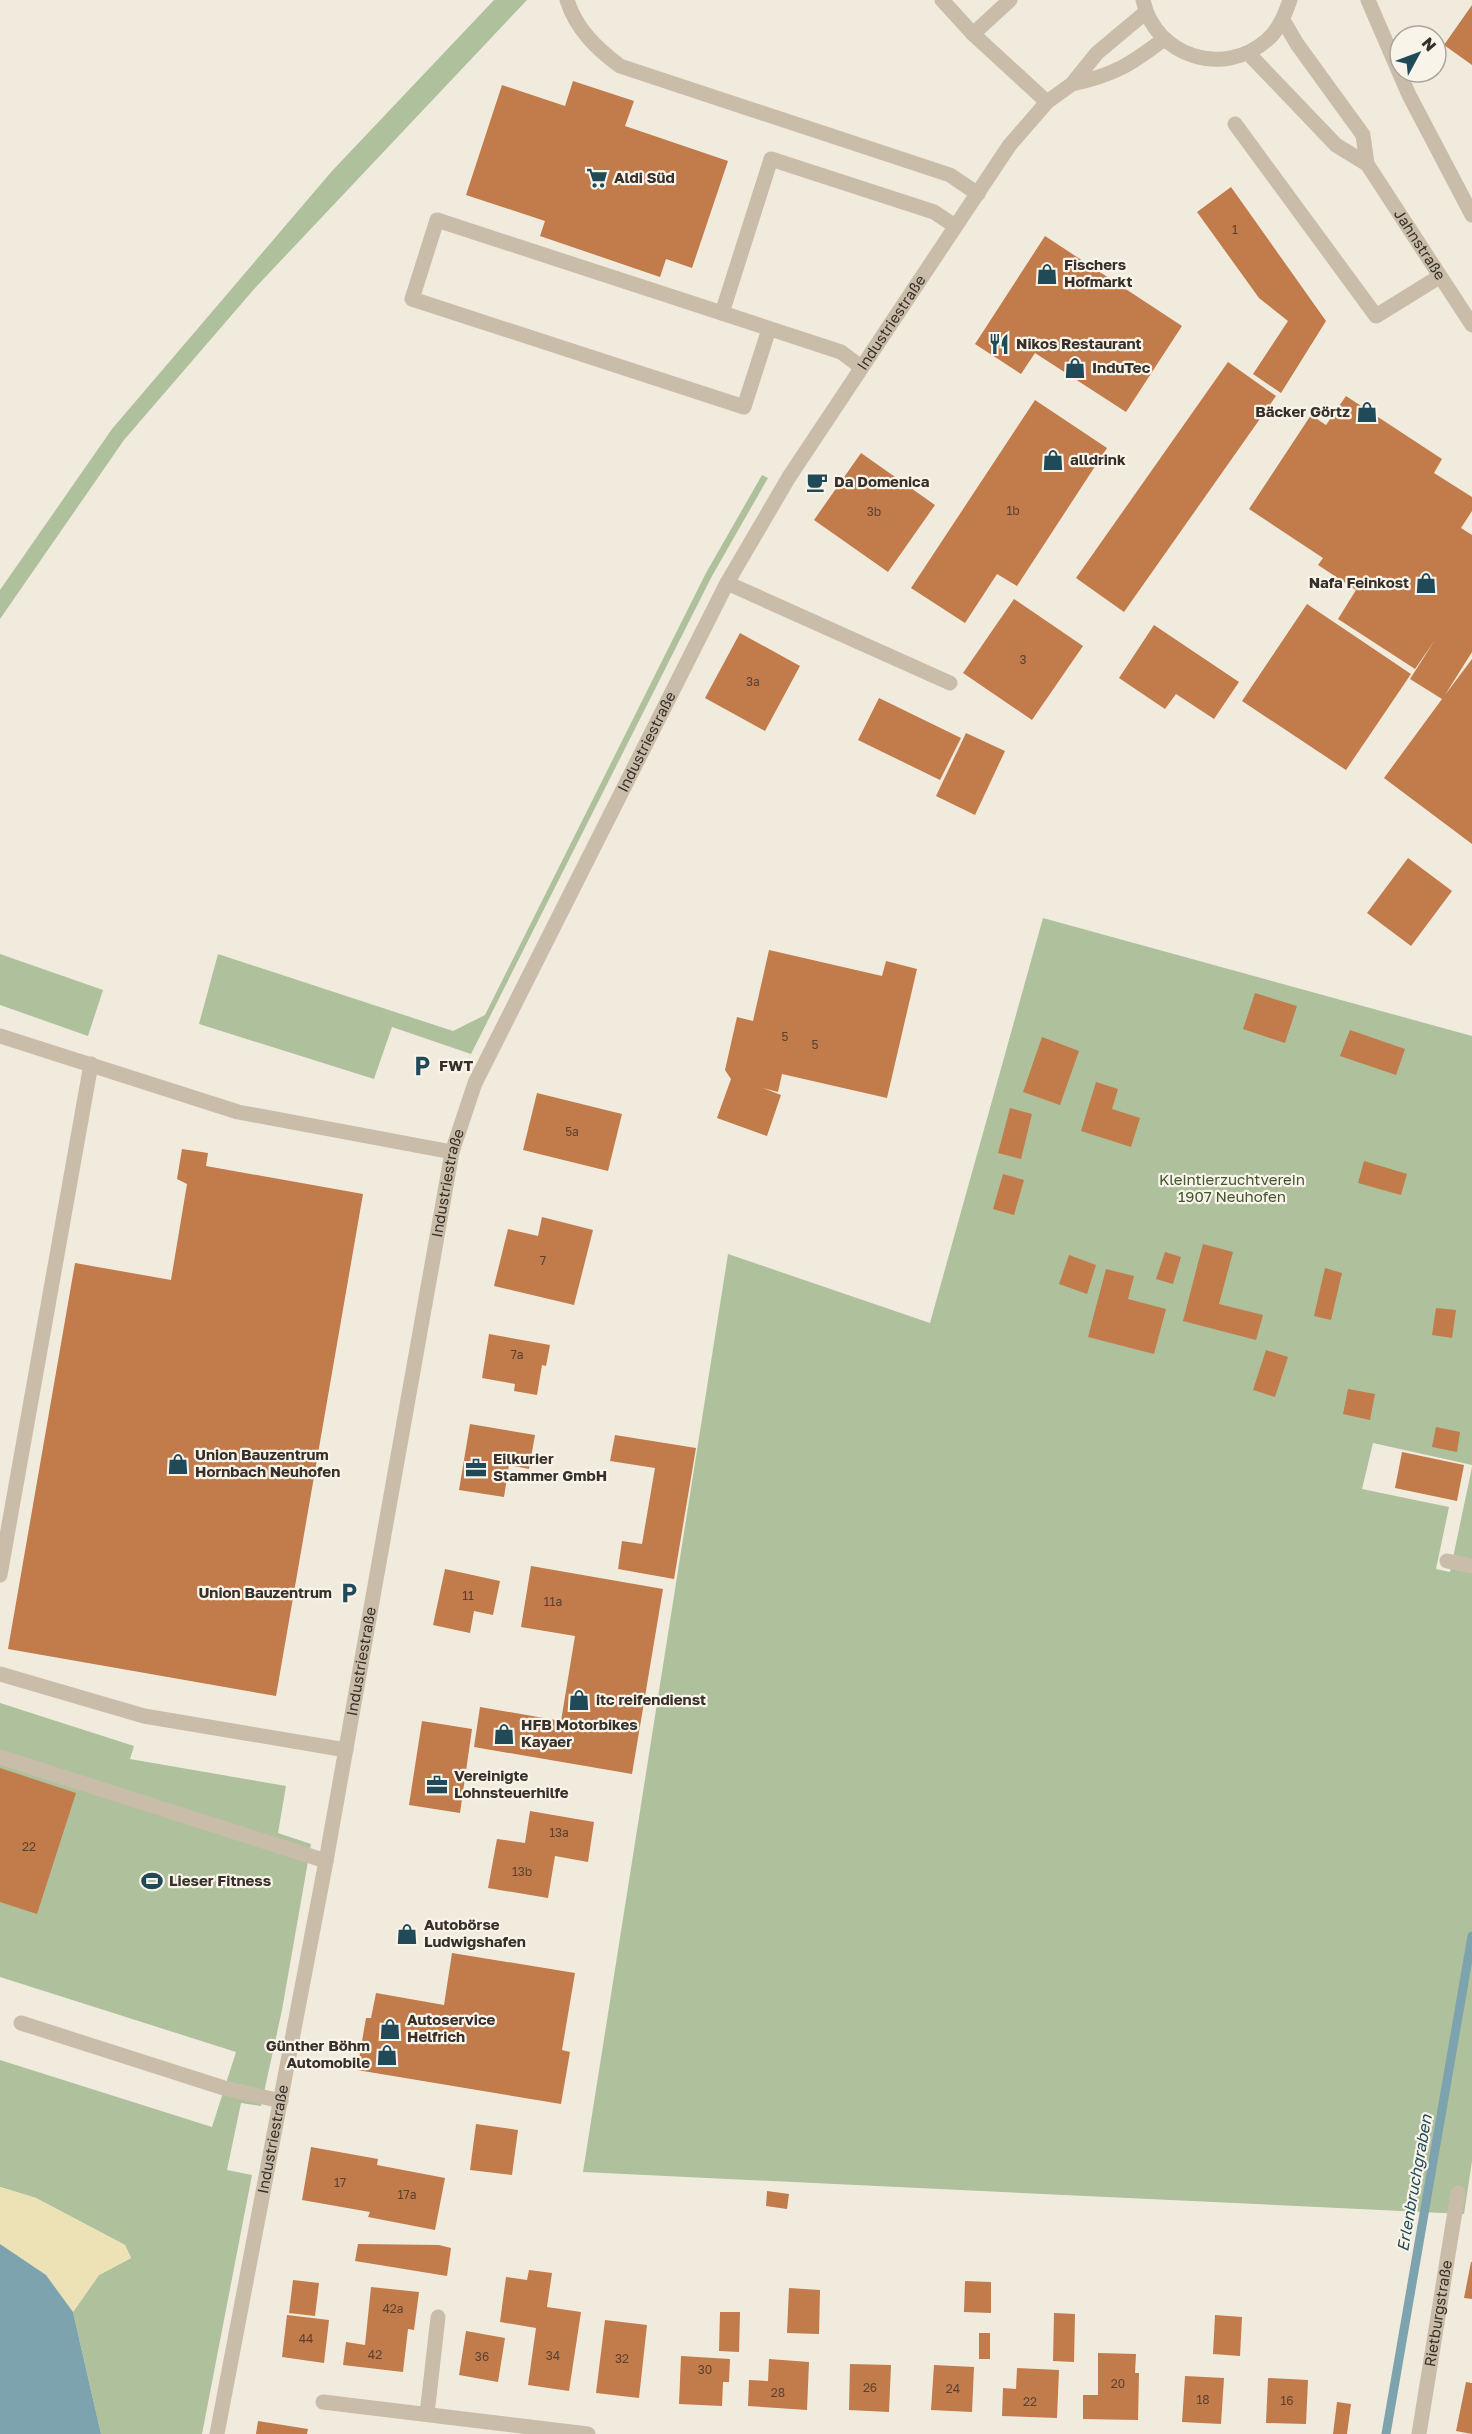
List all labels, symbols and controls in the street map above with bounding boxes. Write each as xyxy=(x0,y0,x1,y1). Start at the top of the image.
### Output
north arrow xyxy=(1388,24,1448,84)
text: N xyxy=(1418,33,1441,55)
supermarket icon: Aldi Süd xyxy=(585,166,609,190)
place label: Aldi Süd xyxy=(614,168,675,186)
street label: Jahnstraße xyxy=(1391,205,1450,283)
house number: 1 xyxy=(1232,222,1238,237)
place label: Fischers Hofmarkt xyxy=(1064,255,1132,290)
shop icon: Fischers Hofmarkt xyxy=(1035,262,1059,286)
street label: Industriestraße xyxy=(853,271,929,373)
restaurant icon: Nikos Restaurant xyxy=(987,332,1011,356)
place label: Nikos Restaurant xyxy=(1016,334,1141,352)
shop icon: InduTec xyxy=(1063,356,1087,380)
place label: InduTec xyxy=(1092,358,1151,376)
shop icon: Bäcker Görtz xyxy=(1355,400,1379,424)
place label: Bäcker Görtz xyxy=(1255,402,1350,420)
shop icon: alldrink xyxy=(1041,448,1065,472)
place label: alldrink xyxy=(1070,450,1126,468)
cafe icon: Da Domenica xyxy=(805,470,829,494)
place label: Da Domenica xyxy=(834,472,930,490)
house number: 1b xyxy=(1006,503,1020,518)
house number: 3b xyxy=(867,504,881,519)
shop icon: Nafa Feinkost xyxy=(1414,571,1438,595)
place label: Nafa Feinkost xyxy=(1309,573,1409,591)
house number: 3 xyxy=(1019,652,1027,667)
house number: 3a xyxy=(746,674,760,689)
street label: Industriestraße xyxy=(613,688,679,795)
house number: 5 xyxy=(782,1029,789,1044)
house number: 5 xyxy=(812,1037,819,1052)
parking icon: FWT xyxy=(410,1054,434,1078)
place label: FWT xyxy=(439,1056,473,1074)
house number: 5a xyxy=(565,1124,579,1139)
street label: Industriestraße xyxy=(427,1126,467,1239)
park label: Kleintierzuchtverein 1907 Neuhofen xyxy=(1159,1170,1305,1205)
house number: 7 xyxy=(540,1253,546,1268)
house number: 7a xyxy=(510,1347,524,1362)
place label: Union Bauzentrum Hornbach Neuhofen xyxy=(195,1445,340,1480)
place label: Eilkurier Stammer GmbH xyxy=(493,1449,607,1484)
shop icon: Union Bauzentrum Hornbach Neuhofen xyxy=(166,1452,190,1476)
office icon: Eilkurier Stammer GmbH xyxy=(464,1456,488,1480)
parking icon: Union Bauzentrum xyxy=(337,1581,361,1605)
place label: Union Bauzentrum xyxy=(198,1583,332,1601)
house number: 11 xyxy=(462,1588,474,1603)
house number: 11a xyxy=(544,1594,562,1609)
street label: Industriestraße xyxy=(342,1605,379,1717)
shop icon: itc reifendienst xyxy=(567,1688,591,1712)
place label: itc reifendienst xyxy=(596,1690,706,1708)
place label: HFB Motorbikes Kayaer xyxy=(521,1715,638,1750)
shop icon: HFB Motorbikes Kayaer xyxy=(492,1722,516,1746)
place label: Vereinigte Lohnsteuerhilfe xyxy=(454,1766,569,1801)
office icon: Vereinigte Lohnsteuerhilfe xyxy=(425,1773,449,1797)
house number: 13a xyxy=(549,1825,569,1840)
house number: 22 xyxy=(22,1839,36,1854)
house number: 13b xyxy=(512,1864,532,1879)
sports icon: Lieser Fitness xyxy=(140,1869,164,1893)
place label: Lieser Fitness xyxy=(169,1871,271,1889)
place label: Autobörse Ludwigshafen xyxy=(424,1915,526,1950)
shop icon: Autobörse Ludwigshafen xyxy=(395,1922,419,1946)
place label: Autoservice Helfrich xyxy=(407,2010,496,2045)
shop icon: Autoservice Helfrich xyxy=(378,2017,402,2041)
place label: Günther Böhm Automobile xyxy=(266,2036,370,2071)
shop icon: Günther Böhm Automobile xyxy=(375,2043,399,2067)
street label: Industriestraße xyxy=(253,2083,291,2195)
water label: Erlenbruchgraben xyxy=(1392,2112,1436,2253)
house number: 17 xyxy=(334,2175,346,2190)
house number: 17a xyxy=(398,2187,416,2202)
street label: Rietburgstraße xyxy=(1420,2258,1455,2368)
house number: 42a xyxy=(382,2301,404,2316)
house number: 44 xyxy=(299,2331,313,2346)
house number: 42 xyxy=(368,2347,382,2362)
house number: 34 xyxy=(546,2348,560,2363)
house number: 36 xyxy=(475,2349,489,2364)
house number: 32 xyxy=(615,2351,629,2366)
house number: 30 xyxy=(698,2362,712,2377)
house number: 20 xyxy=(1111,2376,1125,2391)
house number: 26 xyxy=(863,2380,877,2395)
house number: 24 xyxy=(946,2381,960,2396)
house number: 28 xyxy=(771,2385,785,2400)
house number: 18 xyxy=(1196,2392,1210,2407)
house number: 16 xyxy=(1280,2393,1294,2408)
house number: 22 xyxy=(1023,2394,1037,2409)

